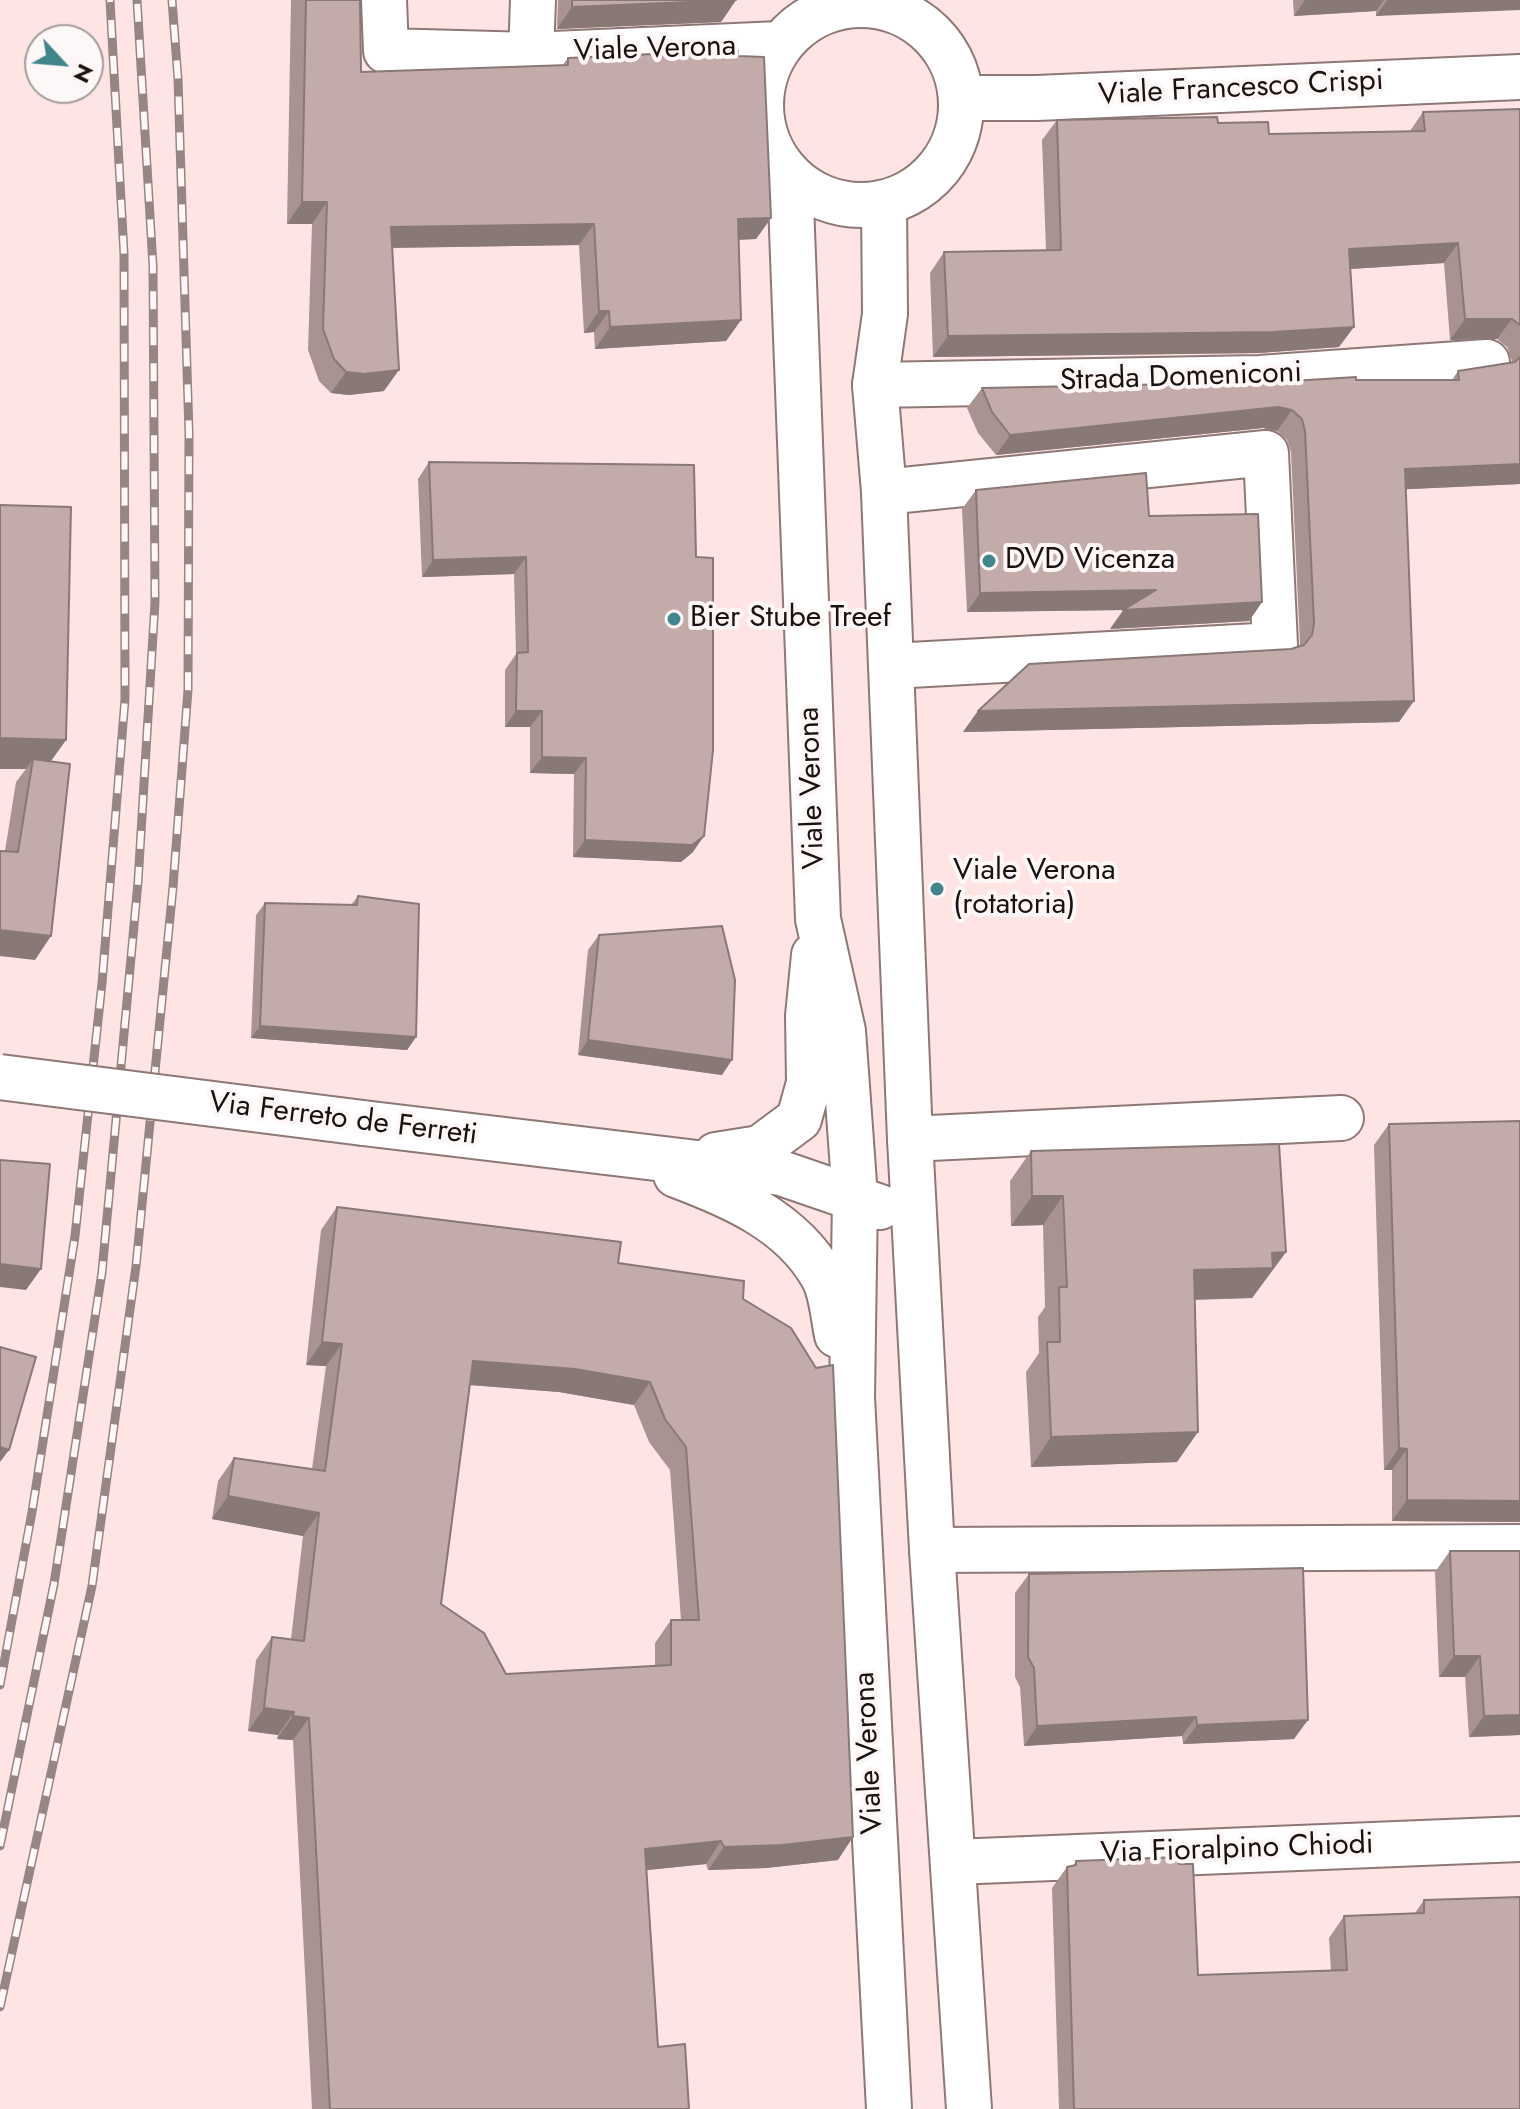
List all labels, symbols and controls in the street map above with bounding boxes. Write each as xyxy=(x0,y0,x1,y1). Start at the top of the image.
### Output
north arrow xyxy=(24,24,104,104)
street label: Viale Verona xyxy=(573,29,737,71)
text: N xyxy=(66,59,102,89)
street label: Viale Francesco Crispi xyxy=(1098,64,1384,114)
street label: Strada Domeniconi xyxy=(1059,356,1303,400)
place label: DVD Vicenza xyxy=(1005,543,1175,579)
marker: DVD Vicenza xyxy=(980,552,998,570)
place label: Bier Stube Treef xyxy=(690,601,891,637)
marker: Bier Stube Treef xyxy=(665,610,683,628)
street label: Viale Verona xyxy=(792,706,834,870)
place label: Viale Verona (rotatoria) xyxy=(953,854,1116,924)
marker: Viale Verona (rotatoria) xyxy=(928,880,946,898)
street label: Via Ferreto de Ferreti xyxy=(207,1086,479,1154)
street label: Viale Verona xyxy=(848,1671,892,1835)
street label: Via Fioralpino Chiodi xyxy=(1100,1827,1374,1873)

